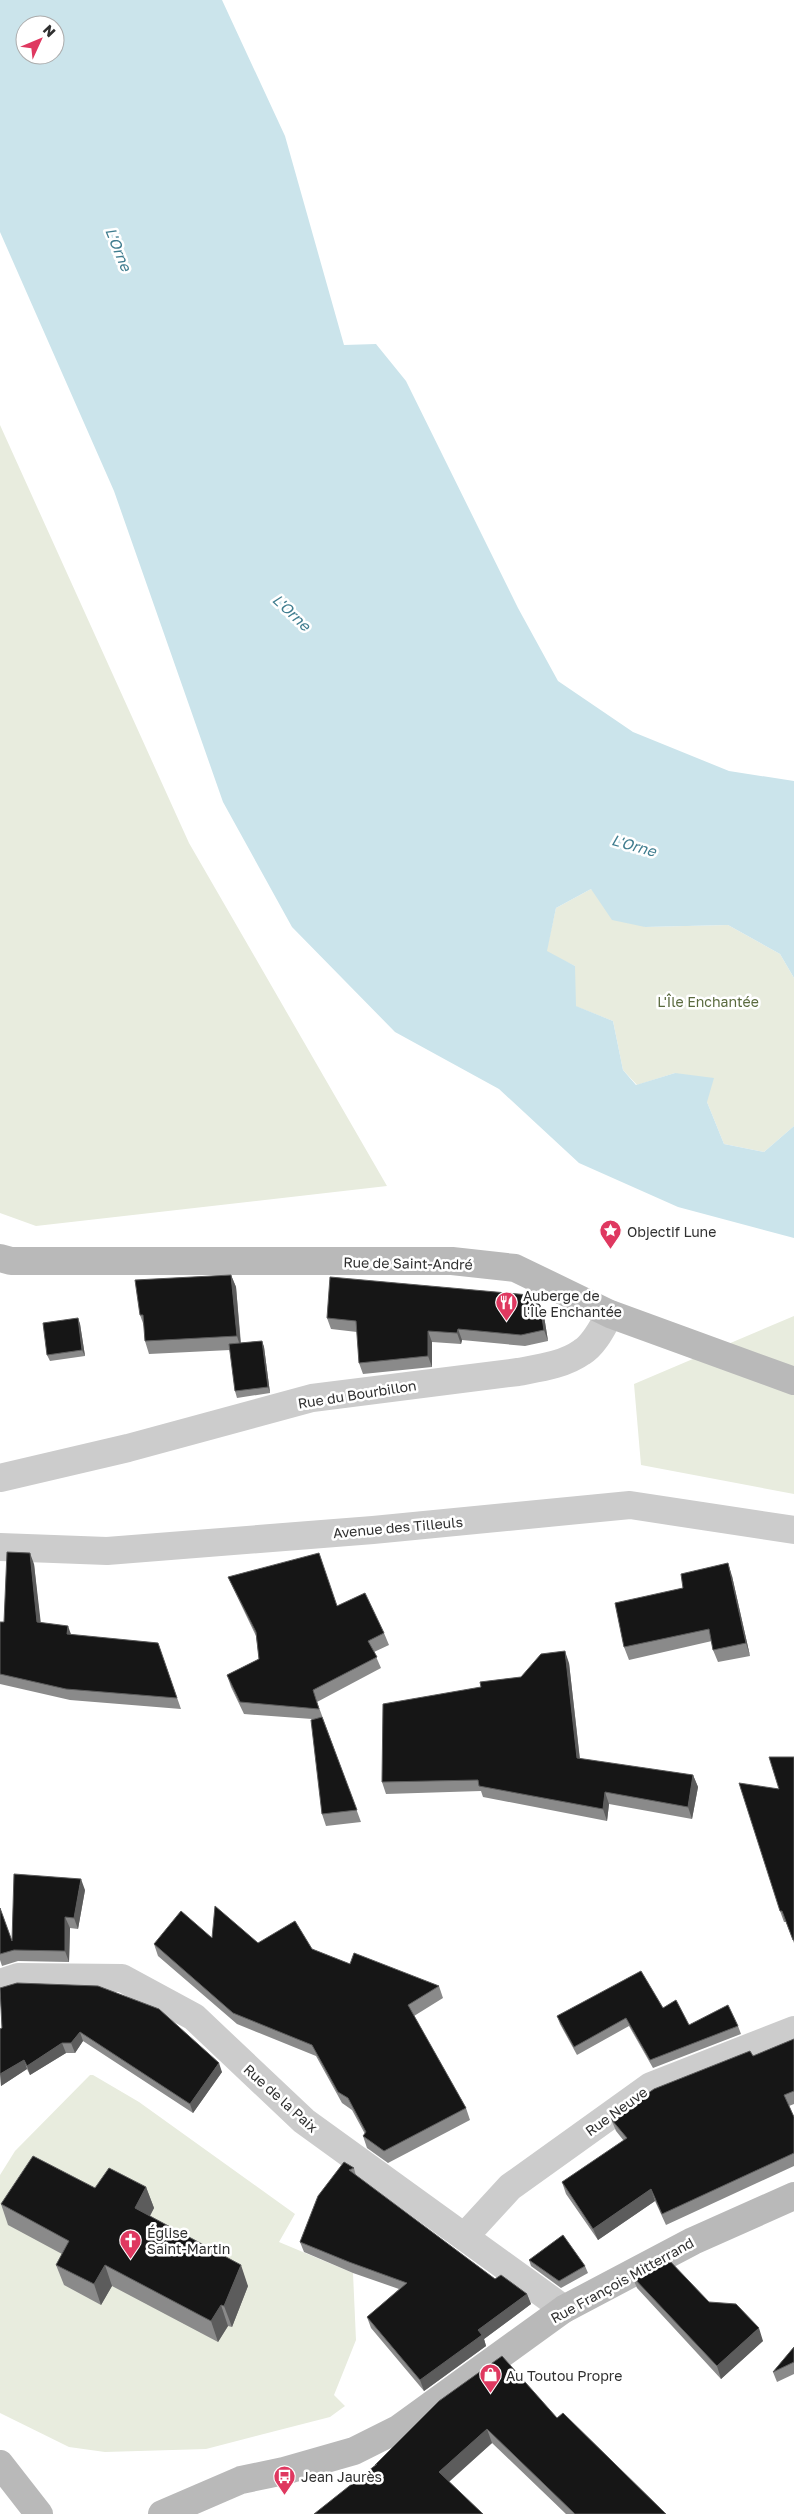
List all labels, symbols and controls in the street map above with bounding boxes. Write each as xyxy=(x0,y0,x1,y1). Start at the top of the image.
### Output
north arrow xyxy=(15,15,65,65)
text: N xyxy=(40,21,60,40)
water label: L'Orne xyxy=(102,225,136,275)
water label: L'Orne xyxy=(269,590,316,635)
water label: L'Orne xyxy=(610,830,659,860)
park label: L'Île Enchantée xyxy=(657,993,759,1010)
place icon: Objectif Lune xyxy=(599,1219,623,1250)
place label: Objectif Lune xyxy=(627,1223,716,1240)
street label: Rue de Saint-André xyxy=(343,1253,473,1273)
place label: Auberge de l'Île Enchantée xyxy=(523,1287,622,1320)
restaurant icon: Auberge de l'Île Enchantée xyxy=(495,1291,519,1322)
street label: Rue du Bourbillon xyxy=(297,1376,417,1412)
street label: Avenue des Tilleuls xyxy=(332,1513,464,1541)
street label: Rue de la Paix xyxy=(240,2060,322,2136)
street label: Rue Neuve xyxy=(582,2083,650,2139)
place label: Église Saint-Martin xyxy=(147,2224,230,2257)
church icon: Église Saint-Martin xyxy=(119,2228,143,2259)
street label: Rue François Mitterrand xyxy=(547,2234,697,2326)
shop icon: Au Toutou Propre xyxy=(478,2363,502,2394)
place label: Au Toutou Propre xyxy=(506,2367,622,2384)
bus stop icon: Jean Jaurès xyxy=(273,2464,297,2495)
place label: Jean Jaurès xyxy=(301,2468,382,2485)

